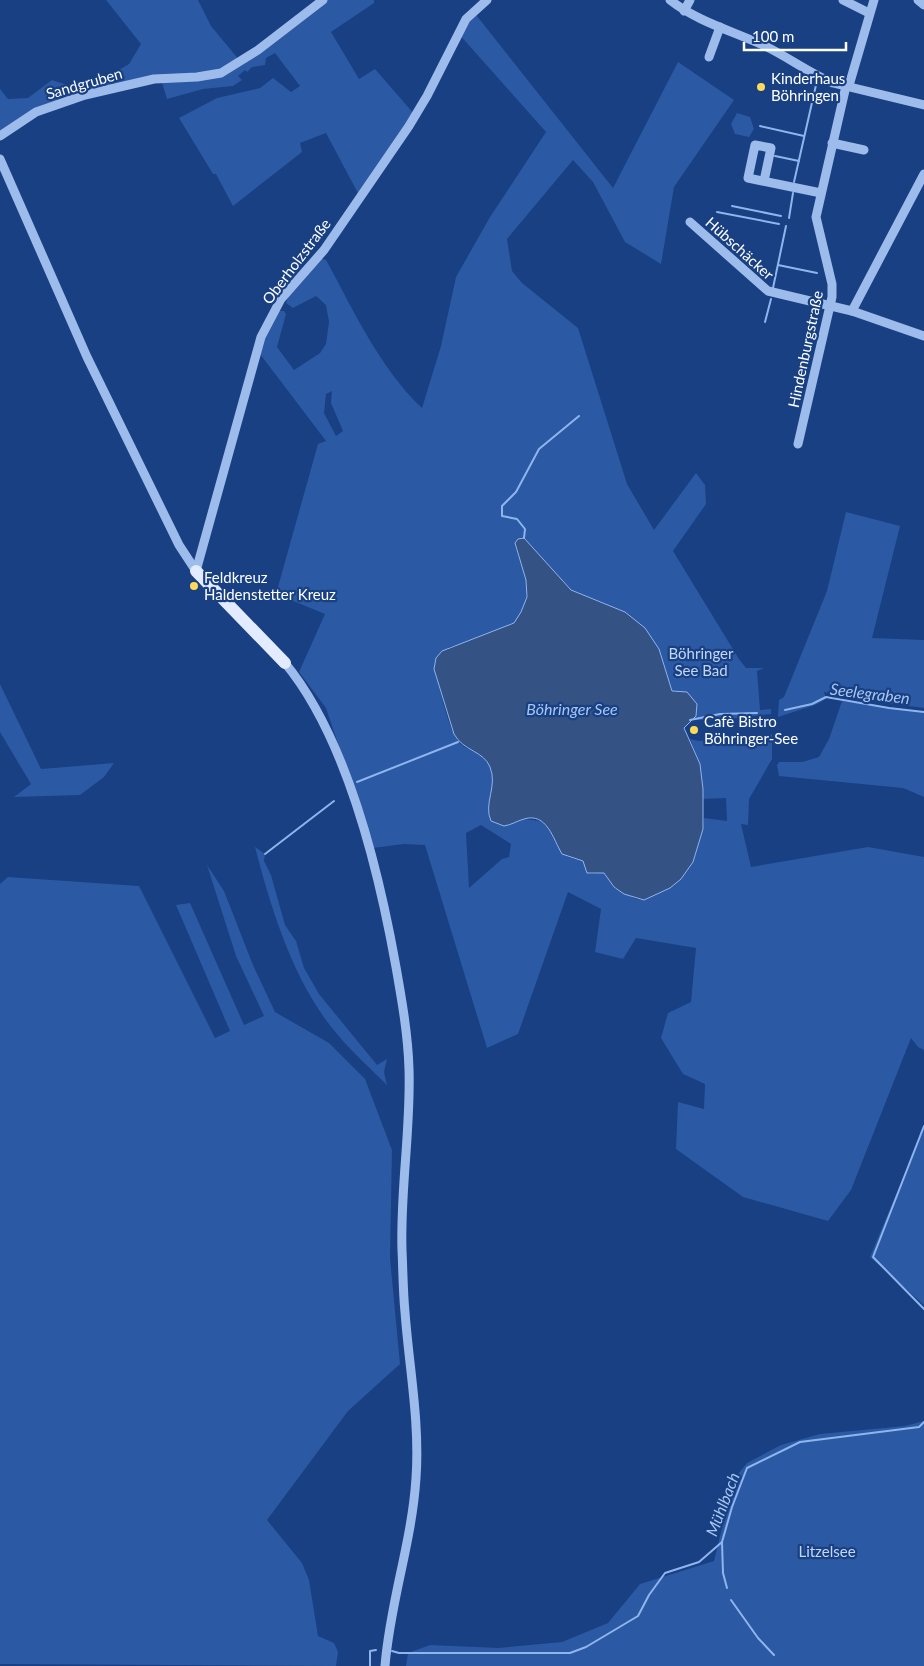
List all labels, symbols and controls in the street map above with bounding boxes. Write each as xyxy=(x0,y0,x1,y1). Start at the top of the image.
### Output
scale bar xyxy=(744,20,846,52)
text: 100 m xyxy=(752,27,794,45)
street label: Sandgruben xyxy=(44,64,124,102)
place label: Kinderhaus Böhringen xyxy=(771,69,845,104)
marker: Kinderhaus Böhringen xyxy=(755,81,767,93)
street label: Hübschäcker xyxy=(702,213,778,284)
street label: Oberholzstraße xyxy=(258,215,334,307)
street label: Hindenburgstraße xyxy=(784,289,826,409)
place label: Feldkreuz Haldenstetter Kreuz xyxy=(204,568,336,603)
marker: Feldkreuz Haldenstetter Kreuz xyxy=(188,580,200,592)
park label: Böhringer See Bad xyxy=(669,644,734,679)
water label: Seelegraben xyxy=(829,679,911,707)
water label: Böhringer See xyxy=(526,699,618,718)
place label: Cafè Bistro Böhringer-See xyxy=(704,712,798,747)
marker: Cafè Bistro Böhringer-See xyxy=(688,724,700,736)
water label: Mühlbach xyxy=(701,1470,743,1538)
park label: Litzelsee xyxy=(798,1542,856,1560)

